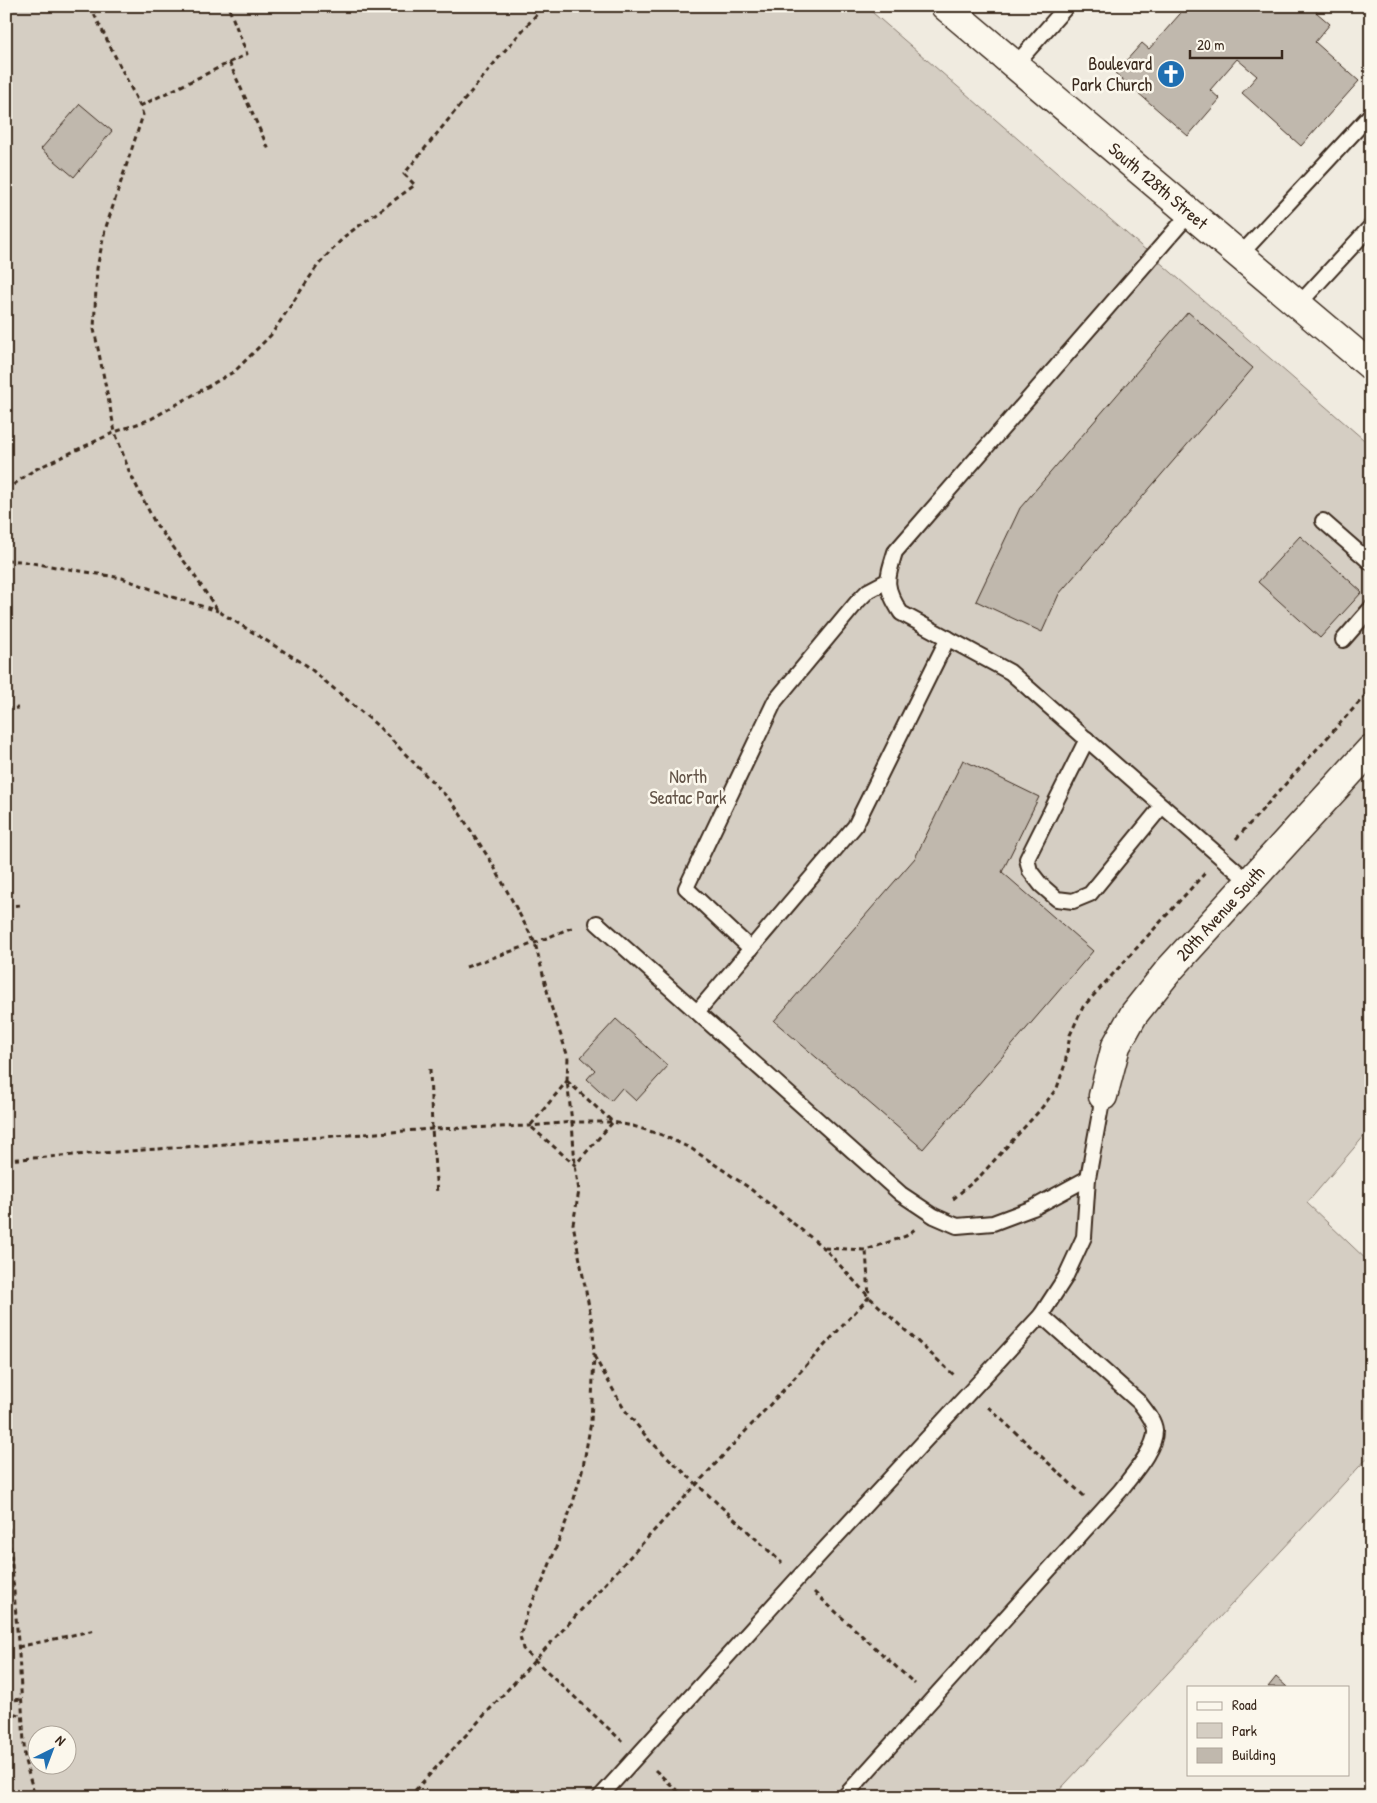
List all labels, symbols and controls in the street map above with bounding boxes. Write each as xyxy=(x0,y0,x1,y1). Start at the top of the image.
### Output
scale bar xyxy=(1190,28,1282,60)
text: 20 m xyxy=(1197,34,1224,55)
place label: Boulevard Park Church xyxy=(1072,51,1152,97)
church icon: Boulevard Park Church xyxy=(1156,59,1186,89)
street label: South 128th Street xyxy=(1103,136,1214,236)
park label: North Seatac Park xyxy=(650,764,727,810)
street label: 20th Avenue South xyxy=(1170,860,1270,966)
legend xyxy=(1187,1686,1350,1776)
text: Road xyxy=(1232,1694,1257,1715)
text: Park xyxy=(1232,1720,1257,1741)
north arrow xyxy=(28,1726,78,1776)
text: N xyxy=(52,1730,71,1750)
text: Building xyxy=(1232,1744,1276,1765)

